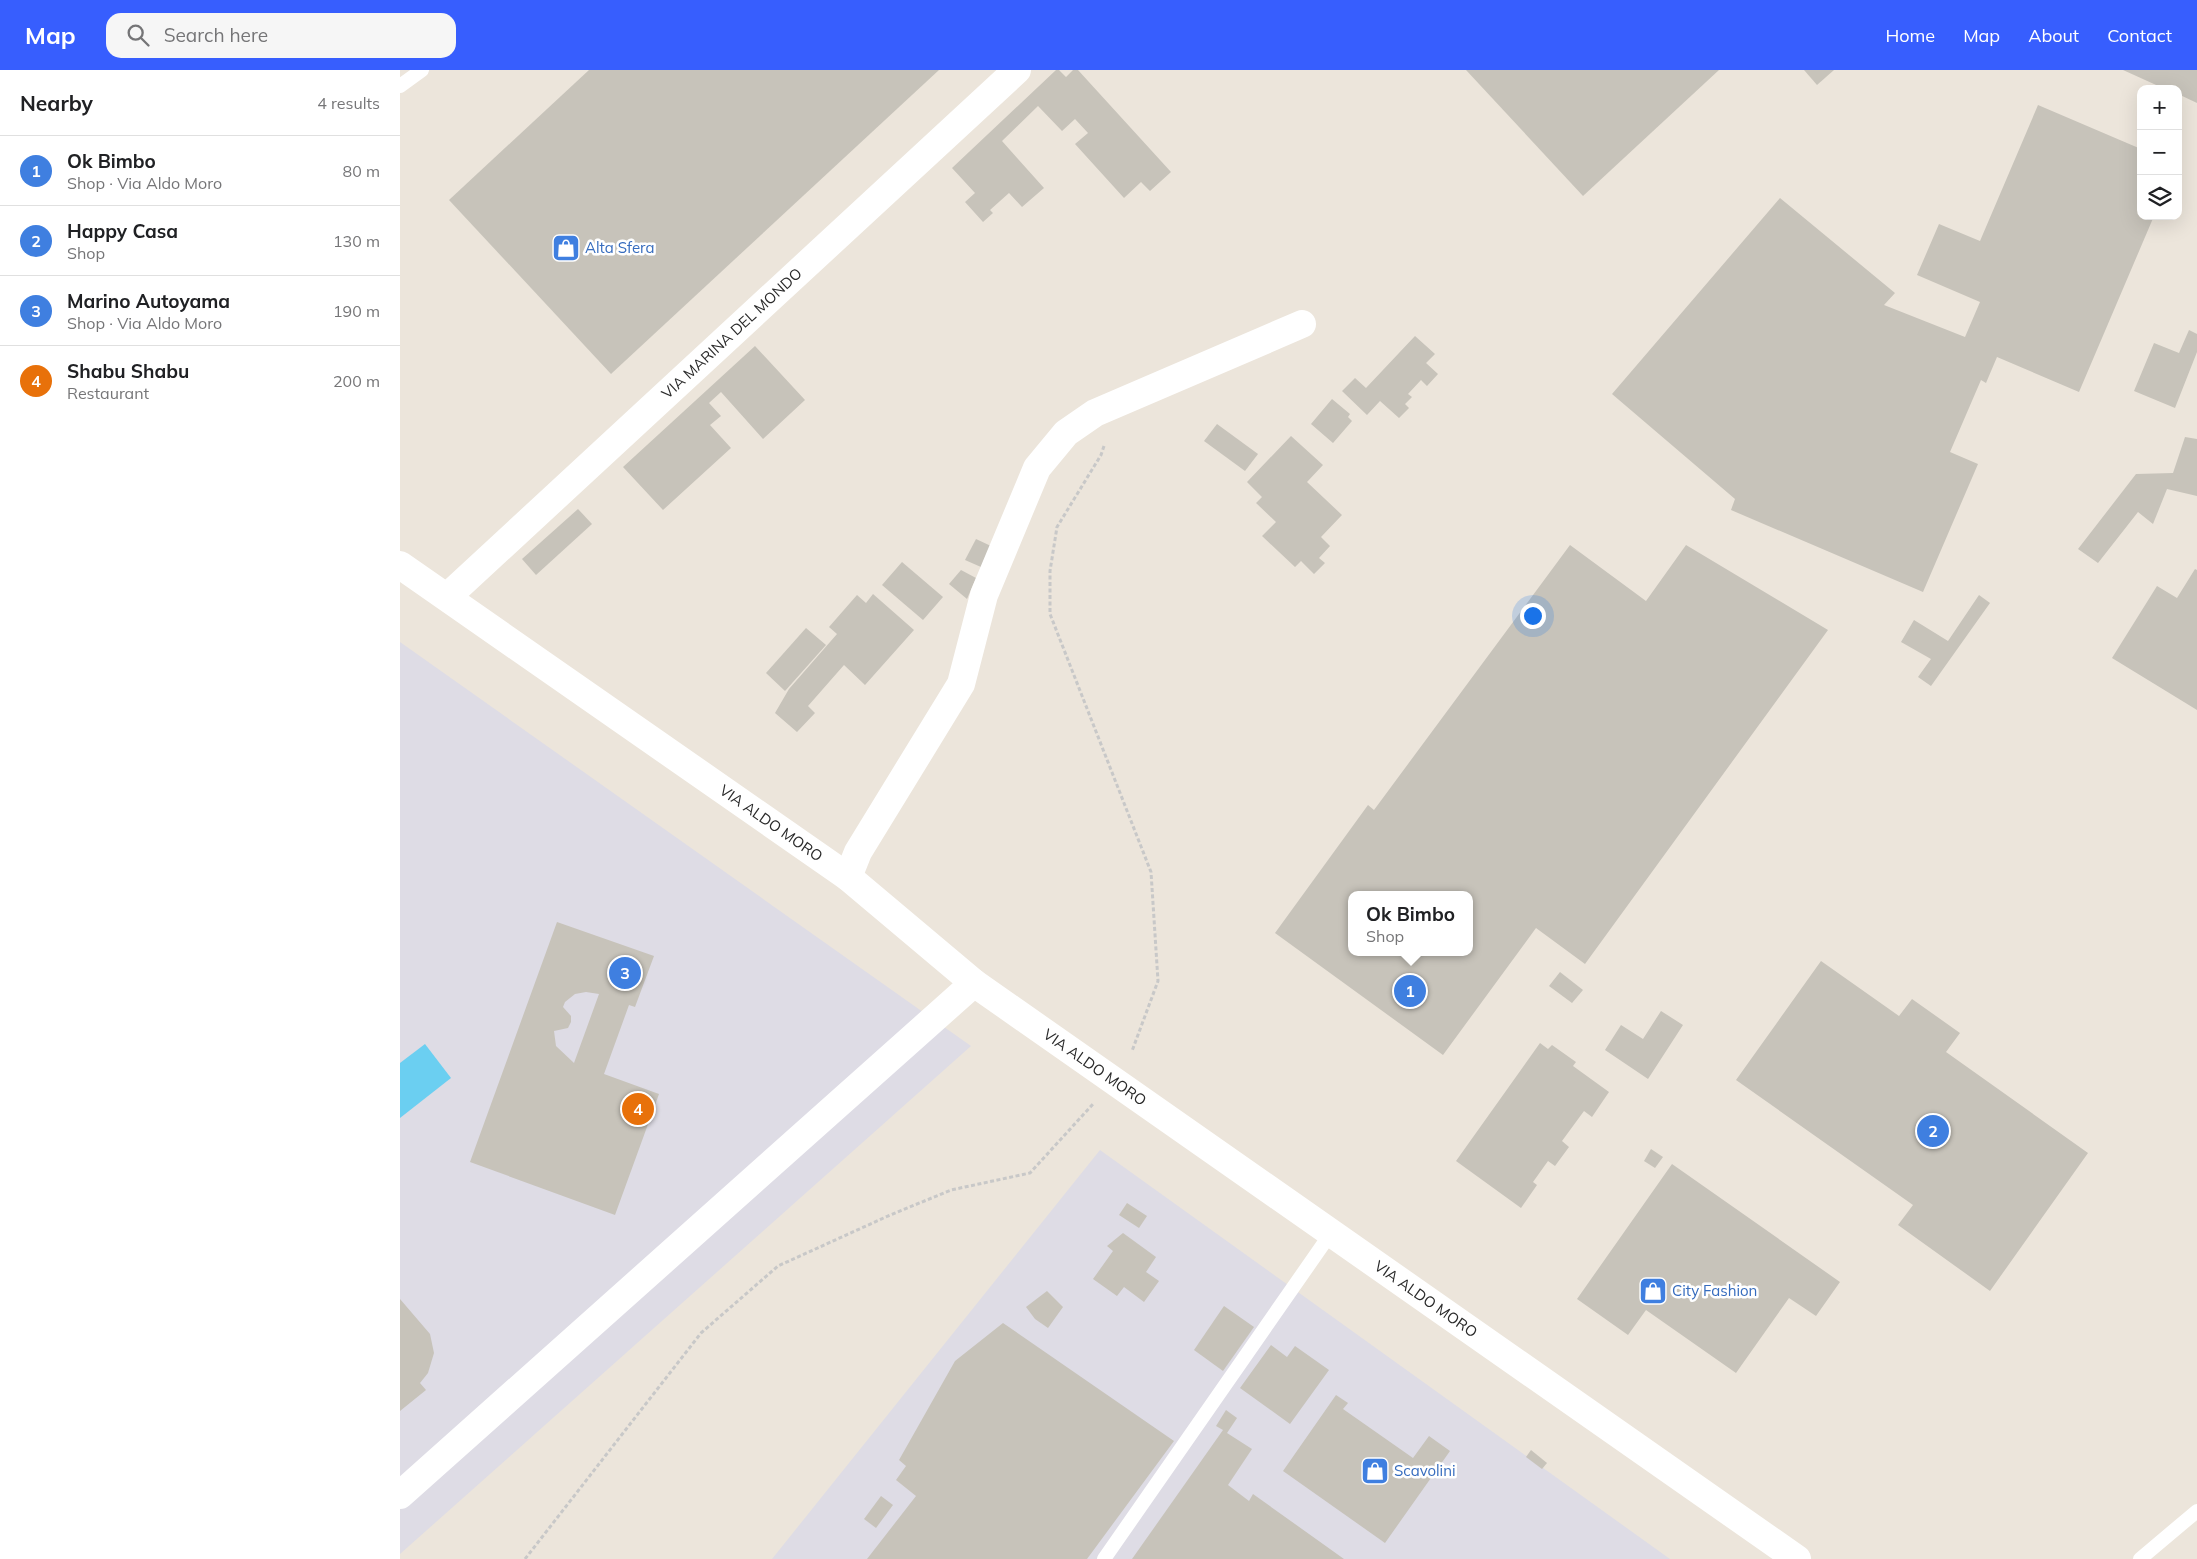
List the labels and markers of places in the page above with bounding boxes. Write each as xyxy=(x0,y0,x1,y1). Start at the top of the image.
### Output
shop icon: Alta Sfera xyxy=(551,233,581,263)
place label: Alta Sfera xyxy=(585,238,654,257)
pin: 3 xyxy=(609,954,641,992)
pin: 1 xyxy=(1394,972,1426,1010)
pin: 4 xyxy=(622,1090,654,1128)
pin: 2 xyxy=(1917,1112,1949,1150)
shop icon: City Fashion xyxy=(1638,1276,1668,1306)
place label: City Fashion xyxy=(1672,1281,1757,1300)
shop icon: Scavolini xyxy=(1360,1456,1390,1486)
place label: Scavolini xyxy=(1394,1461,1456,1480)

